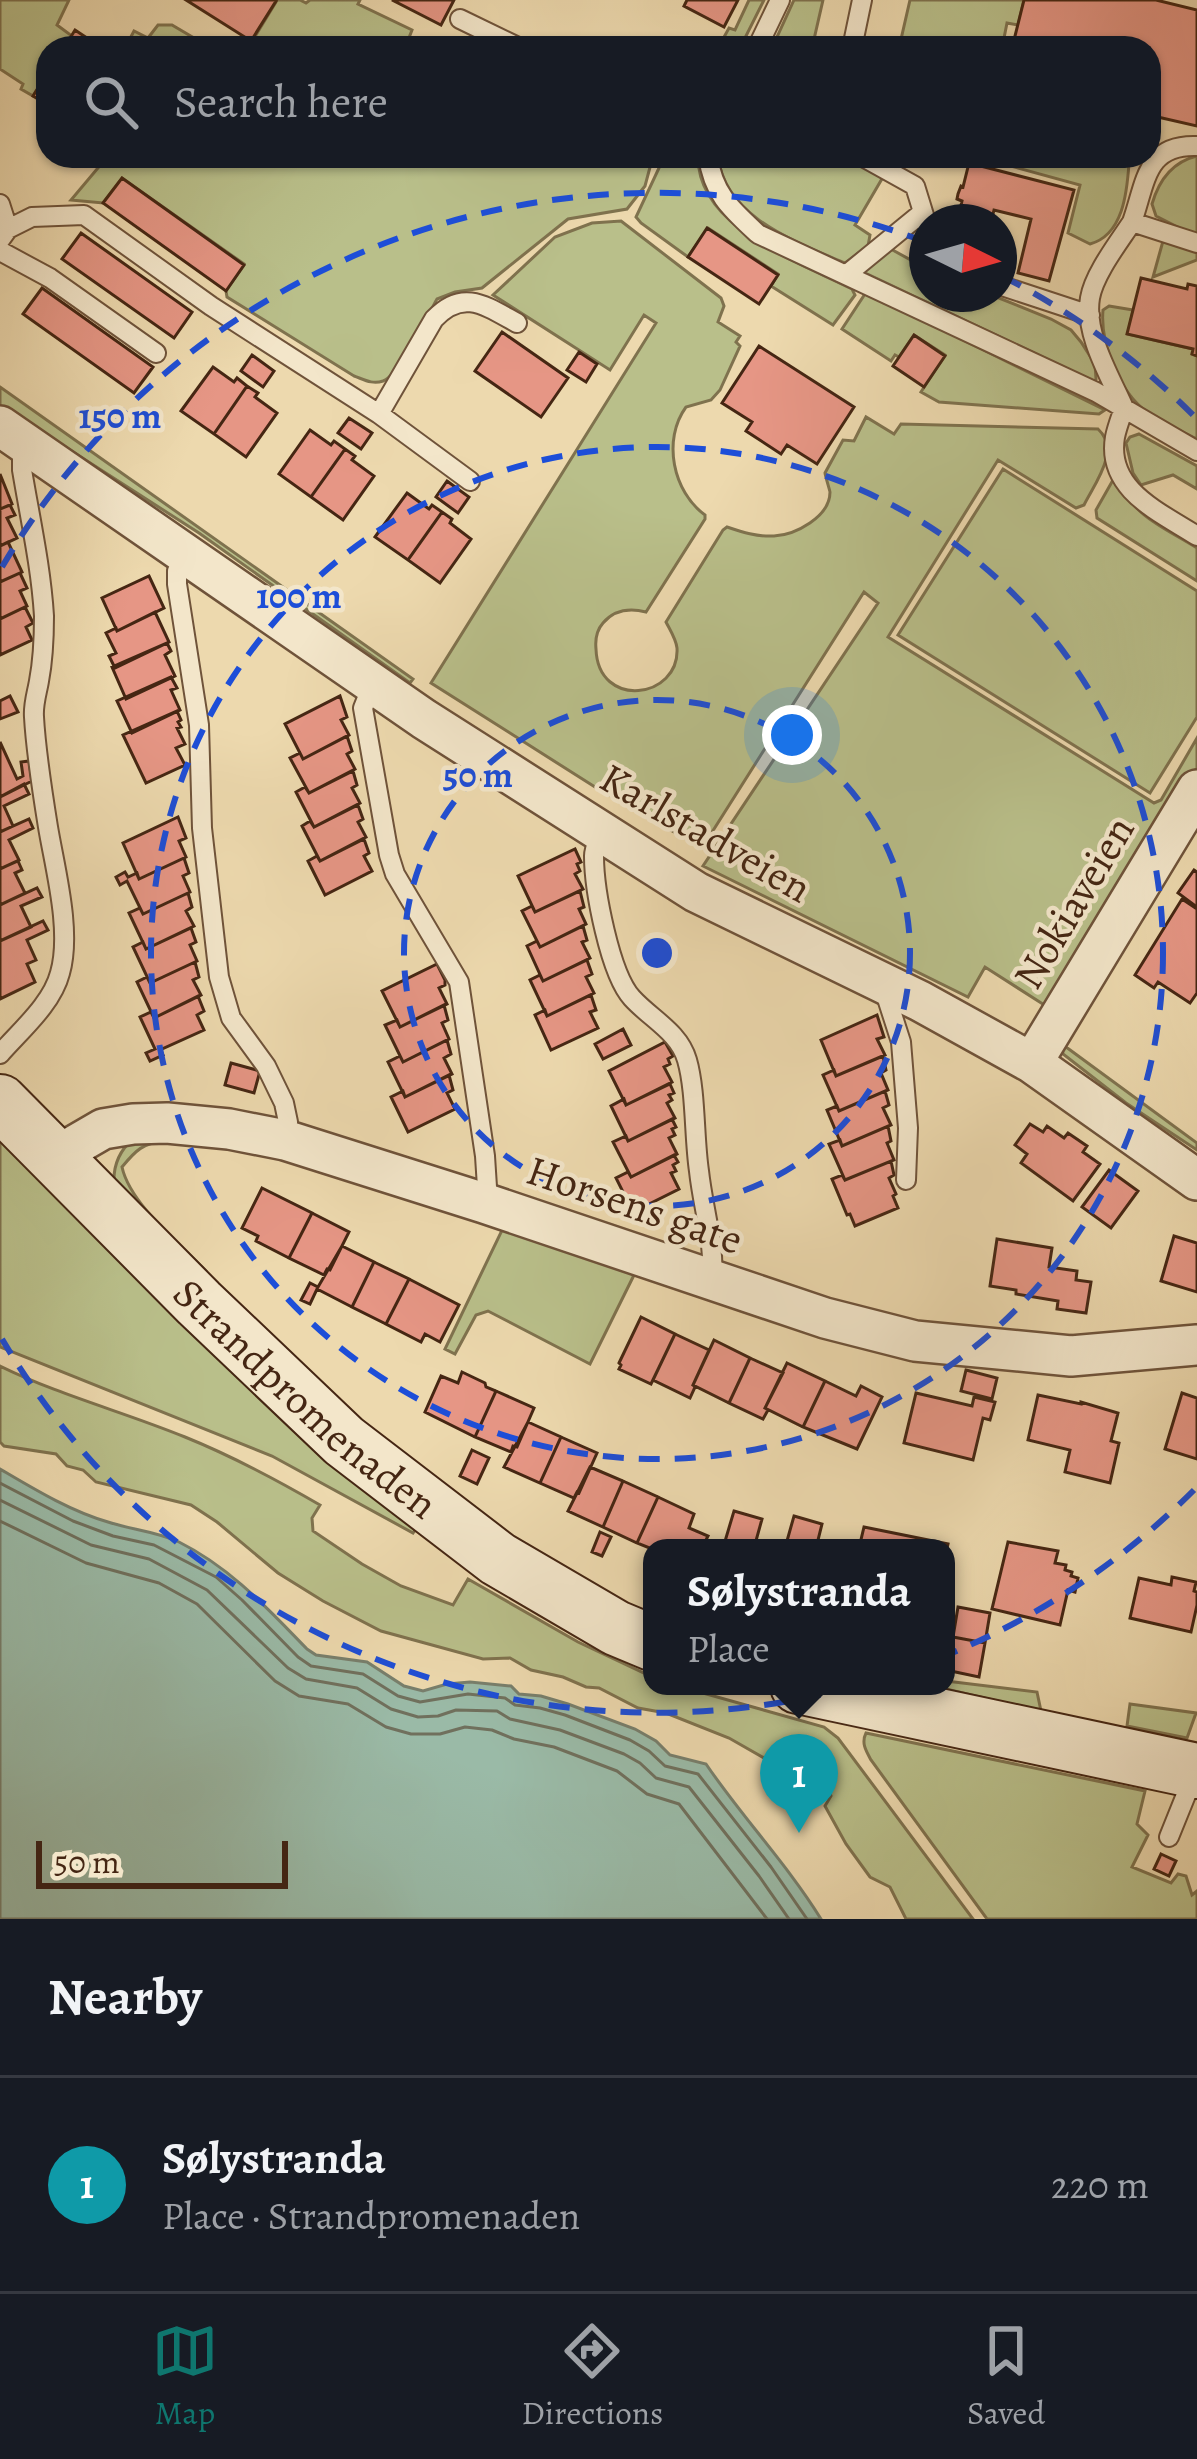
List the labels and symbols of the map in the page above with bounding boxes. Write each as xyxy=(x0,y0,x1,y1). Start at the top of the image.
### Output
north arrow xyxy=(909,204,1017,312)
text: 150 m xyxy=(79,391,161,440)
text: 100 m xyxy=(256,571,342,620)
your location xyxy=(762,705,822,765)
street label: Karlstadveien xyxy=(590,749,822,916)
text: 50 m xyxy=(443,750,513,799)
street label: Nokiaveien xyxy=(999,805,1147,999)
centre of rings xyxy=(636,932,678,974)
street label: Horsens gate xyxy=(519,1141,750,1268)
street label: Strandpromenaden xyxy=(161,1265,449,1532)
pin: 1 xyxy=(760,1734,838,1833)
scale bar xyxy=(36,1835,288,1888)

